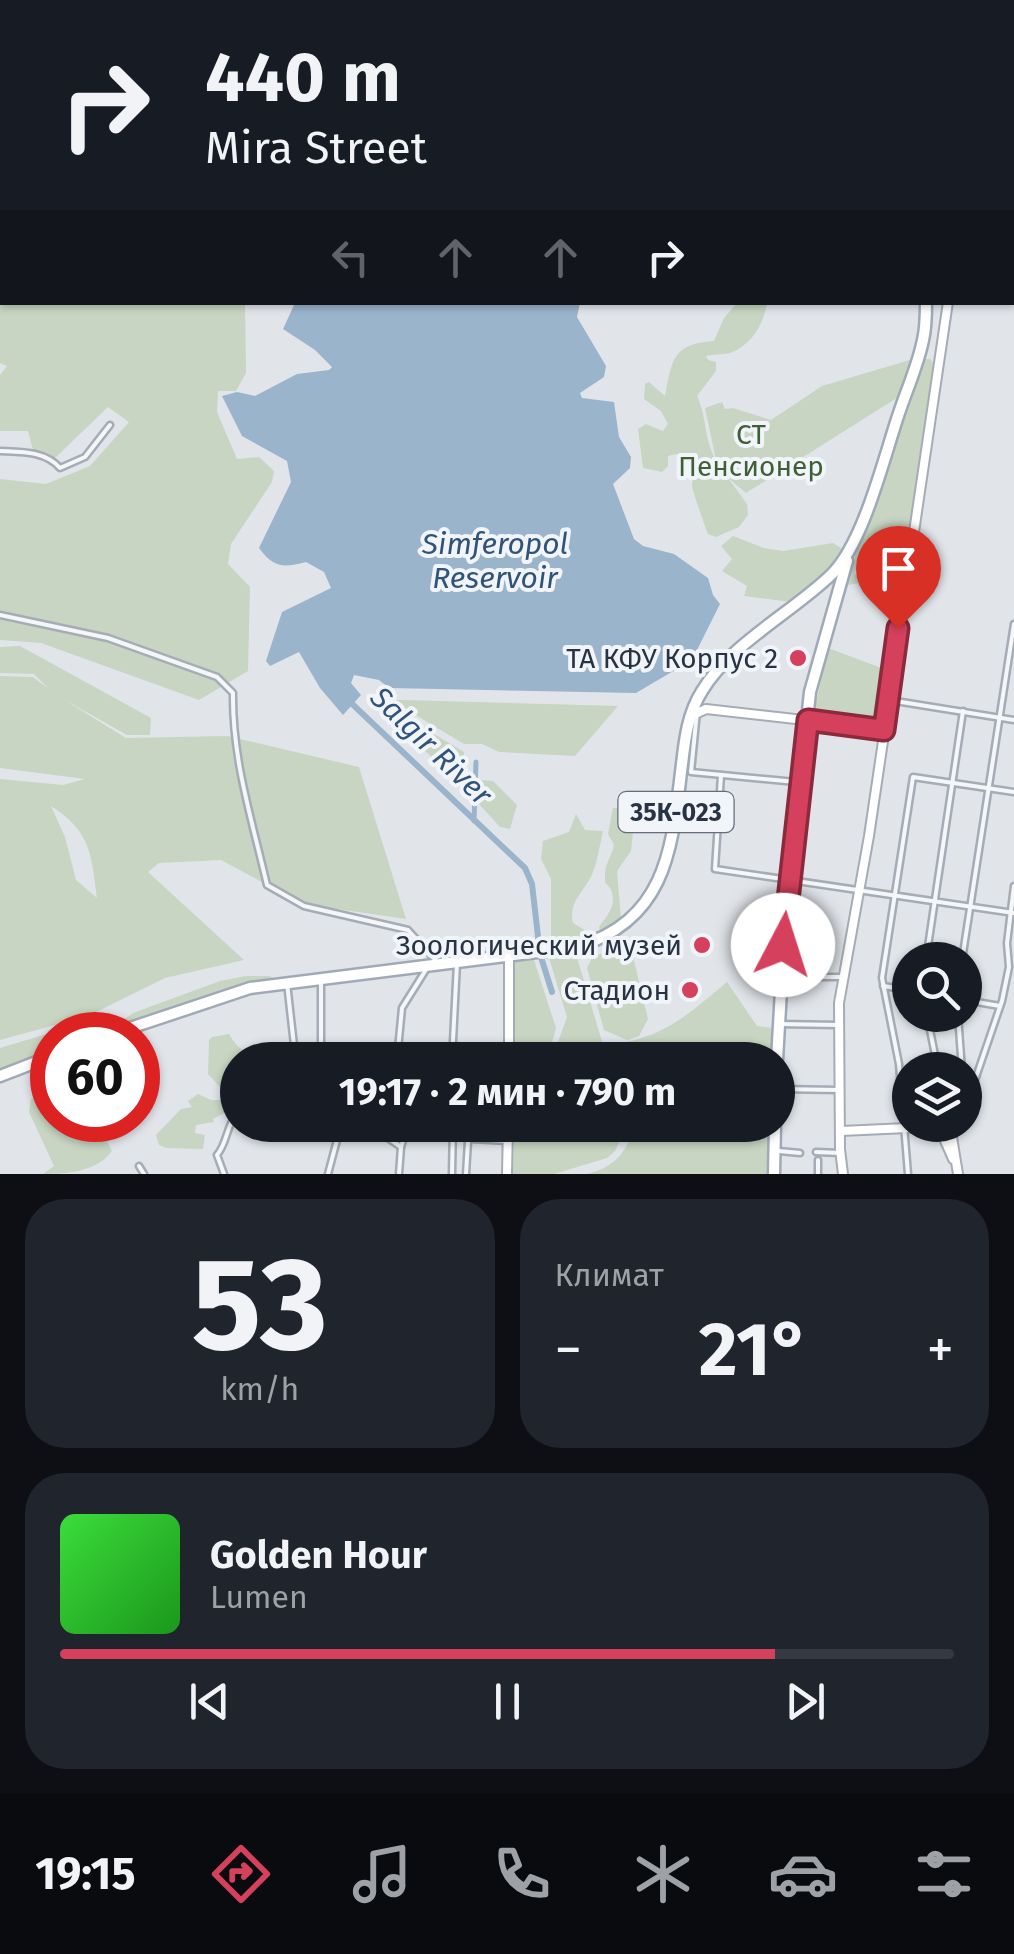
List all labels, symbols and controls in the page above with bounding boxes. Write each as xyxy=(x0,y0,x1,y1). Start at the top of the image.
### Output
text: 440 m xyxy=(205,36,401,120)
icon: right xyxy=(40,40,170,170)
text: Mira Street xyxy=(205,121,427,175)
icon: left xyxy=(323,230,378,285)
icon: ahead xyxy=(428,230,483,285)
icon: ahead xyxy=(533,230,588,285)
icon: right xyxy=(638,230,693,285)
park label: СТ Пенсионер xyxy=(678,418,824,483)
water label: Simferopol Reservoir xyxy=(421,526,568,596)
pin xyxy=(856,526,941,629)
icon: arrive xyxy=(871,541,926,596)
place label: ТА КФУ Корпус 2 xyxy=(566,642,778,675)
marker: ТА КФУ Корпус 2 xyxy=(787,647,809,669)
water label: Salgir River xyxy=(362,679,500,814)
road number: 35К-023 xyxy=(618,792,734,832)
position arrow xyxy=(731,893,835,997)
place label: Зоологический музей xyxy=(396,929,682,962)
marker: Зоологический музей xyxy=(691,934,713,956)
map controls xyxy=(892,942,982,1142)
button: search xyxy=(892,942,982,1032)
place label: Стадион xyxy=(564,974,670,1007)
marker: Стадион xyxy=(679,979,701,1001)
speed limit sign: 60 xyxy=(30,1012,160,1142)
button: layers xyxy=(892,1052,982,1142)
text: 19:17 · 2 мин · 790 m xyxy=(339,1069,676,1115)
text: 53 xyxy=(192,1227,328,1383)
text: Климат xyxy=(555,1256,664,1294)
text: 21° xyxy=(699,1305,810,1395)
text: − xyxy=(555,1317,582,1383)
text: + xyxy=(927,1317,954,1383)
text: km/h xyxy=(220,1370,299,1408)
text: Golden Hour xyxy=(210,1532,427,1578)
text: Lumen xyxy=(210,1578,308,1616)
icon: previous xyxy=(182,1674,237,1729)
icon: pause xyxy=(480,1674,535,1729)
icon: next xyxy=(778,1674,833,1729)
icon: directions xyxy=(206,1839,276,1909)
icon: music xyxy=(347,1839,417,1909)
icon: phone xyxy=(487,1839,557,1909)
icon: climate xyxy=(628,1839,698,1909)
icon: car xyxy=(768,1839,838,1909)
icon: filters xyxy=(909,1839,979,1909)
text: 19:15 xyxy=(35,1847,136,1901)

